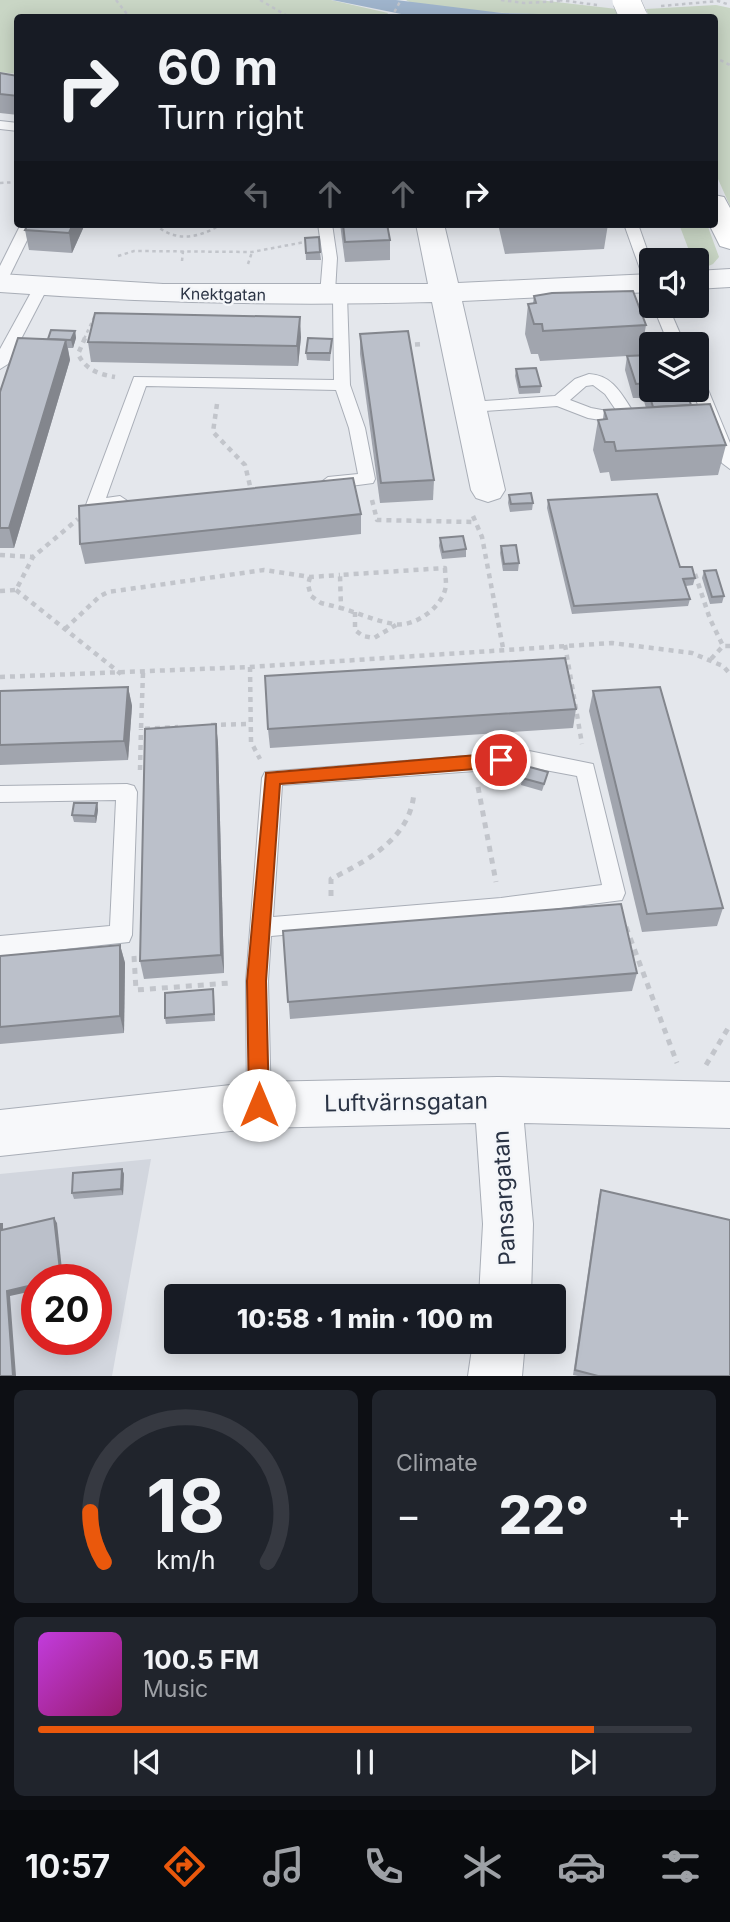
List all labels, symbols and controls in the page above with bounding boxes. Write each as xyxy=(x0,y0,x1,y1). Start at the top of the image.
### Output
text: 60 m xyxy=(157,38,278,97)
icon: right xyxy=(42,42,133,133)
text: Turn right xyxy=(157,98,304,137)
icon: left xyxy=(238,175,276,213)
icon: ahead xyxy=(311,175,349,213)
icon: ahead xyxy=(384,175,422,213)
icon: right xyxy=(457,175,495,213)
map controls xyxy=(639,248,709,402)
button: sound xyxy=(639,248,709,318)
street label: Knektgatan xyxy=(180,283,266,305)
button: layers xyxy=(639,332,709,402)
pin xyxy=(471,730,531,790)
icon: arrive xyxy=(482,741,520,779)
position arrow xyxy=(222,1068,296,1142)
street label: Luftvärnsgatan xyxy=(324,1087,488,1117)
street label: Pansargatan xyxy=(486,1130,522,1266)
speed limit sign: 20 xyxy=(21,1264,112,1355)
text: 10:58 · 1 min · 100 m xyxy=(237,1303,493,1334)
text: Climate xyxy=(396,1449,478,1477)
text: 18 xyxy=(147,1462,225,1551)
text: 22° xyxy=(499,1484,589,1547)
text: − xyxy=(396,1492,421,1538)
text: + xyxy=(667,1492,692,1538)
text: km/h xyxy=(156,1545,216,1575)
text: 100.5 FM xyxy=(143,1644,259,1675)
text: Music xyxy=(143,1675,208,1703)
icon: previous xyxy=(128,1743,166,1781)
icon: pause xyxy=(346,1743,384,1781)
icon: next xyxy=(564,1743,602,1781)
icon: directions xyxy=(160,1842,209,1891)
icon: music xyxy=(259,1842,308,1891)
icon: phone xyxy=(359,1842,408,1891)
icon: climate xyxy=(458,1842,507,1891)
icon: car xyxy=(557,1842,606,1891)
icon: filters xyxy=(656,1842,705,1891)
text: 10:57 xyxy=(25,1847,110,1886)

